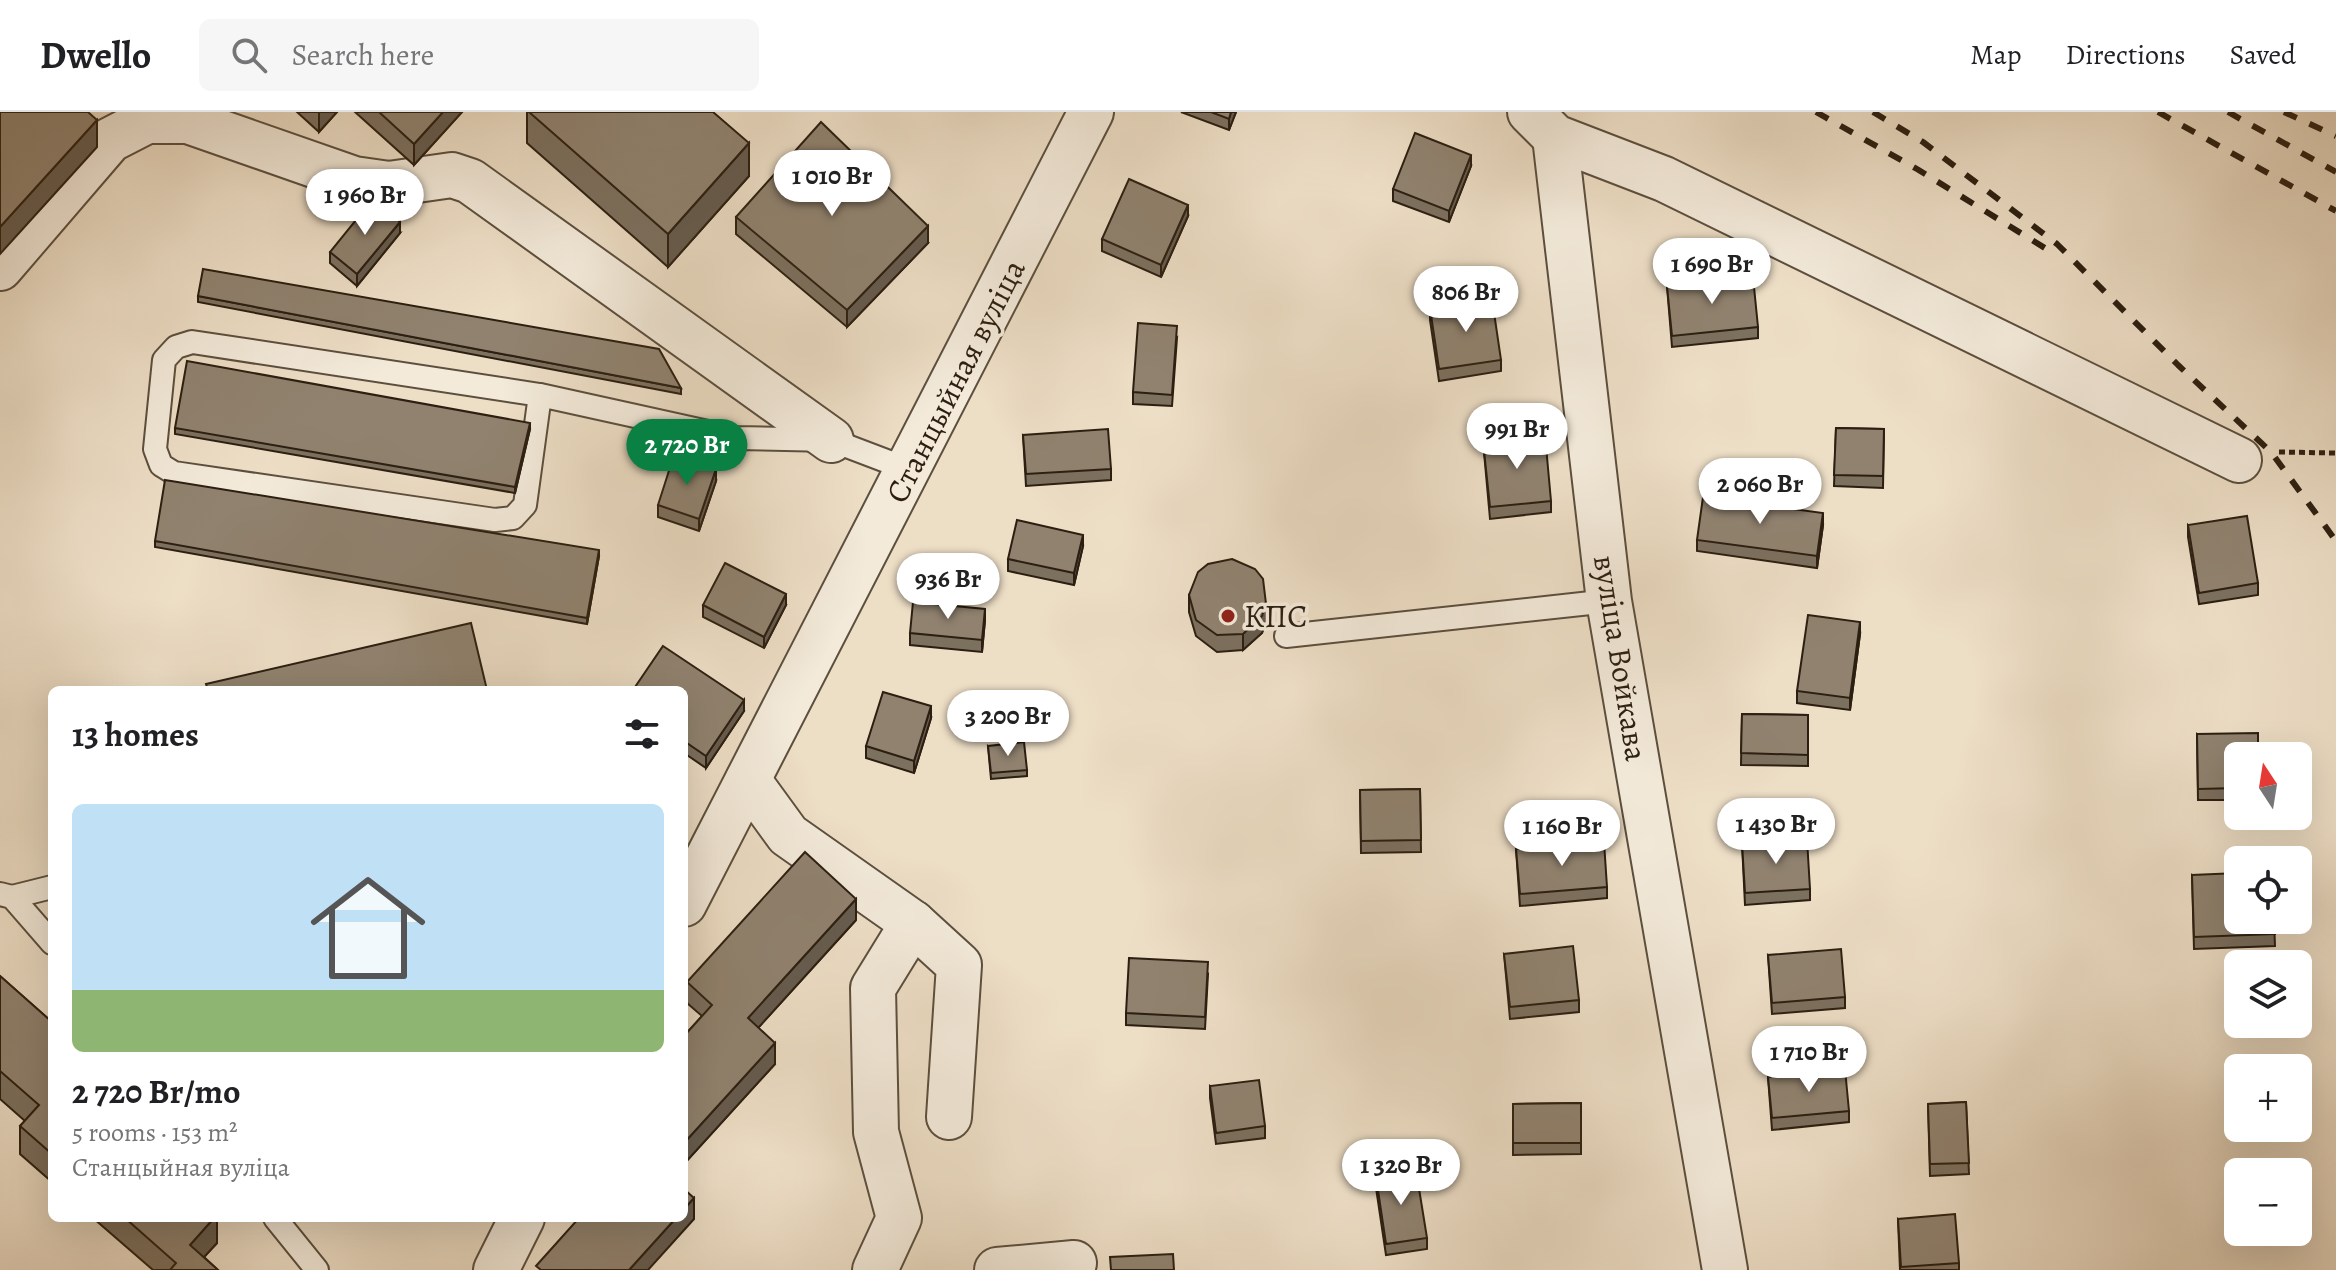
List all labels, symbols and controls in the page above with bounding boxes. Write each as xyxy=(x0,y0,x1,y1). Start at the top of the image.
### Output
search box xyxy=(199,19,759,91)
text: Dwello xyxy=(40,29,151,81)
icon: search xyxy=(227,33,271,77)
text: Search here xyxy=(291,35,434,75)
text: Map xyxy=(1970,36,2021,74)
text: Directions xyxy=(2065,36,2186,74)
text: Saved xyxy=(2230,36,2296,74)
pin: 1 010 Br xyxy=(749,150,915,218)
text: 1 010 Br xyxy=(792,158,872,193)
pin: 1 960 Br xyxy=(282,169,448,237)
text: 1 960 Br xyxy=(324,177,406,212)
pin: 1 690 Br xyxy=(1629,238,1795,306)
text: 1 690 Br xyxy=(1671,246,1753,281)
street label: Станцыйная вуліца xyxy=(875,251,1036,510)
pin: 806 Br xyxy=(1401,266,1531,334)
text: 806 Br xyxy=(1431,274,1501,309)
pin: 991 Br xyxy=(1452,403,1582,471)
text: 991 Br xyxy=(1485,411,1549,446)
pin: 2 720 Br xyxy=(604,419,770,487)
text: 2 720 Br xyxy=(644,427,730,462)
pin: 2 060 Br xyxy=(1677,458,1843,526)
text: 2 060 Br xyxy=(1717,466,1803,501)
street label: вуліца Войкава xyxy=(1583,552,1659,764)
pin: 936 Br xyxy=(883,553,1013,621)
text: 936 Br xyxy=(915,561,981,596)
place label: КПС xyxy=(1244,594,1307,638)
marker: КПС xyxy=(1219,607,1237,625)
pin: 3 200 Br xyxy=(925,690,1091,758)
text: 3 200 Br xyxy=(965,698,1051,733)
text: 13 homes xyxy=(72,711,199,758)
icon: filters xyxy=(620,712,664,756)
north arrow xyxy=(2224,742,2312,830)
map controls xyxy=(2224,742,2312,1246)
pin: 1 430 Br xyxy=(1693,798,1859,866)
pin: 1 160 Br xyxy=(1479,800,1645,868)
text: 1 430 Br xyxy=(1735,806,1817,841)
text: 1 160 Br xyxy=(1522,808,1602,843)
button: locate xyxy=(2224,846,2312,934)
icon: home xyxy=(296,856,440,1000)
button: layers xyxy=(2224,950,2312,1038)
pin: 1 710 Br xyxy=(1726,1026,1892,1094)
text: 1 710 Br xyxy=(1770,1034,1848,1069)
button: + xyxy=(2224,1054,2312,1142)
text: 2 720 Br/mo xyxy=(72,1068,241,1115)
text: 5 rooms · 153 m² xyxy=(72,1115,238,1150)
pin: 1 320 Br xyxy=(1318,1139,1484,1207)
text: 1 320 Br xyxy=(1360,1147,1442,1182)
text: Станцыйная вуліца xyxy=(72,1150,290,1185)
button: − xyxy=(2224,1158,2312,1246)

